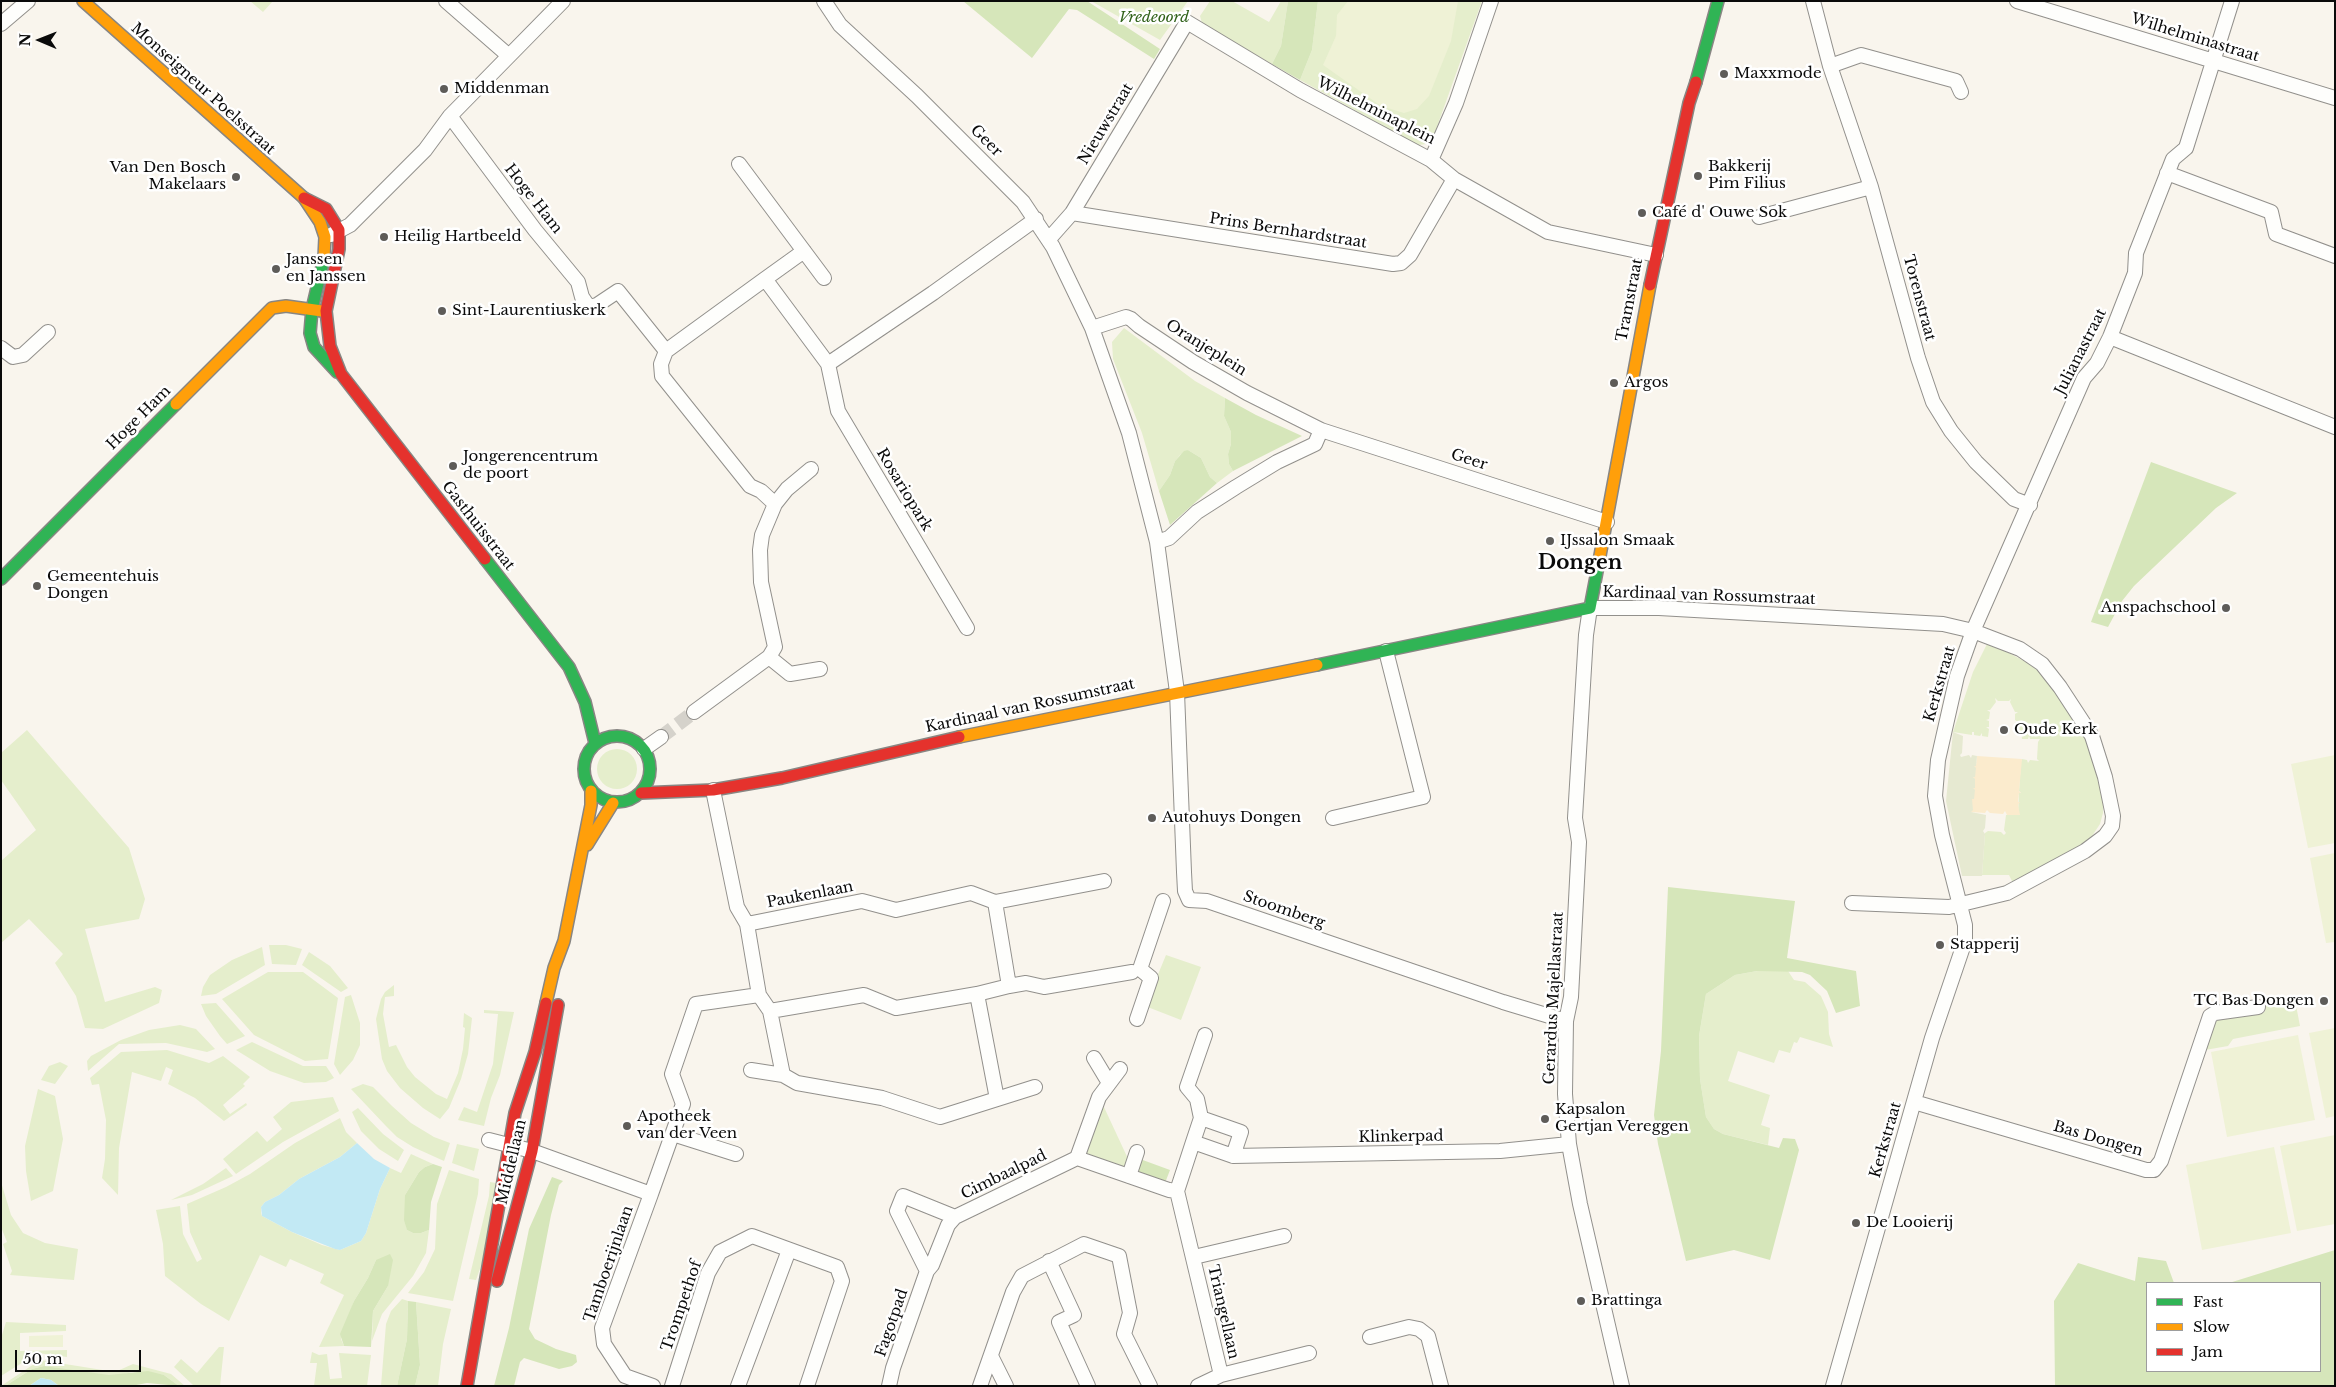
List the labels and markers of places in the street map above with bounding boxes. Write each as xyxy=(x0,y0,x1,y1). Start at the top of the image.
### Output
place label: Maxxmode xyxy=(1734,65,1822,83)
marker: Maxxmode xyxy=(1718,68,1730,80)
place label: Middenman xyxy=(454,80,549,98)
marker: Middenman xyxy=(438,83,450,95)
place label: Bakkerij Pim Filius xyxy=(1708,158,1786,193)
place label: Van Den Bosch Makelaars xyxy=(110,159,226,194)
marker: Bakkerij Pim Filius xyxy=(1692,170,1704,182)
marker: Van Den Bosch Makelaars xyxy=(230,171,242,183)
place label: Café d' Ouwe Sok xyxy=(1652,204,1787,222)
marker: Café d' Ouwe Sok xyxy=(1636,207,1648,219)
place label: Heilig Hartbeeld xyxy=(394,228,521,246)
marker: Heilig Hartbeeld xyxy=(378,231,390,243)
place label: Janssen en Janssen xyxy=(286,251,366,286)
marker: Janssen en Janssen xyxy=(270,263,282,275)
place label: Sint-Laurentiuskerk xyxy=(452,302,606,320)
marker: Sint-Laurentiuskerk xyxy=(436,305,448,317)
place label: Argos xyxy=(1624,374,1668,392)
marker: Argos xyxy=(1608,377,1620,389)
place label: Jongerencentrum de poort xyxy=(463,448,598,483)
marker: Jongerencentrum de poort xyxy=(447,460,459,472)
place label: IJssalon Smaak xyxy=(1560,532,1675,550)
marker: IJssalon Smaak xyxy=(1544,535,1556,547)
place label: Gemeentehuis Dongen xyxy=(47,568,159,603)
marker: Gemeentehuis Dongen xyxy=(31,580,43,592)
place label: Anspachschool xyxy=(2101,599,2216,617)
marker: Anspachschool xyxy=(2220,602,2232,614)
place label: Oude Kerk xyxy=(2014,721,2098,739)
marker: Oude Kerk xyxy=(1998,724,2010,736)
place label: Autohuys Dongen xyxy=(1162,809,1301,827)
marker: Autohuys Dongen xyxy=(1146,812,1158,824)
place label: Stapperij xyxy=(1950,936,2019,954)
marker: Stapperij xyxy=(1934,939,1946,951)
place label: TC Bas Dongen xyxy=(2194,992,2314,1010)
marker: TC Bas Dongen xyxy=(2318,995,2330,1007)
place label: Kapsalon Gertjan Vereggen xyxy=(1555,1101,1688,1136)
place label: Apotheek van der Veen xyxy=(637,1108,737,1143)
marker: Kapsalon Gertjan Vereggen xyxy=(1539,1113,1551,1125)
marker: Apotheek van der Veen xyxy=(621,1120,633,1132)
place label: De Looierij xyxy=(1866,1214,1953,1232)
marker: De Looierij xyxy=(1850,1217,1862,1229)
place label: Brattinga xyxy=(1591,1292,1662,1310)
marker: Brattinga xyxy=(1575,1295,1587,1307)

